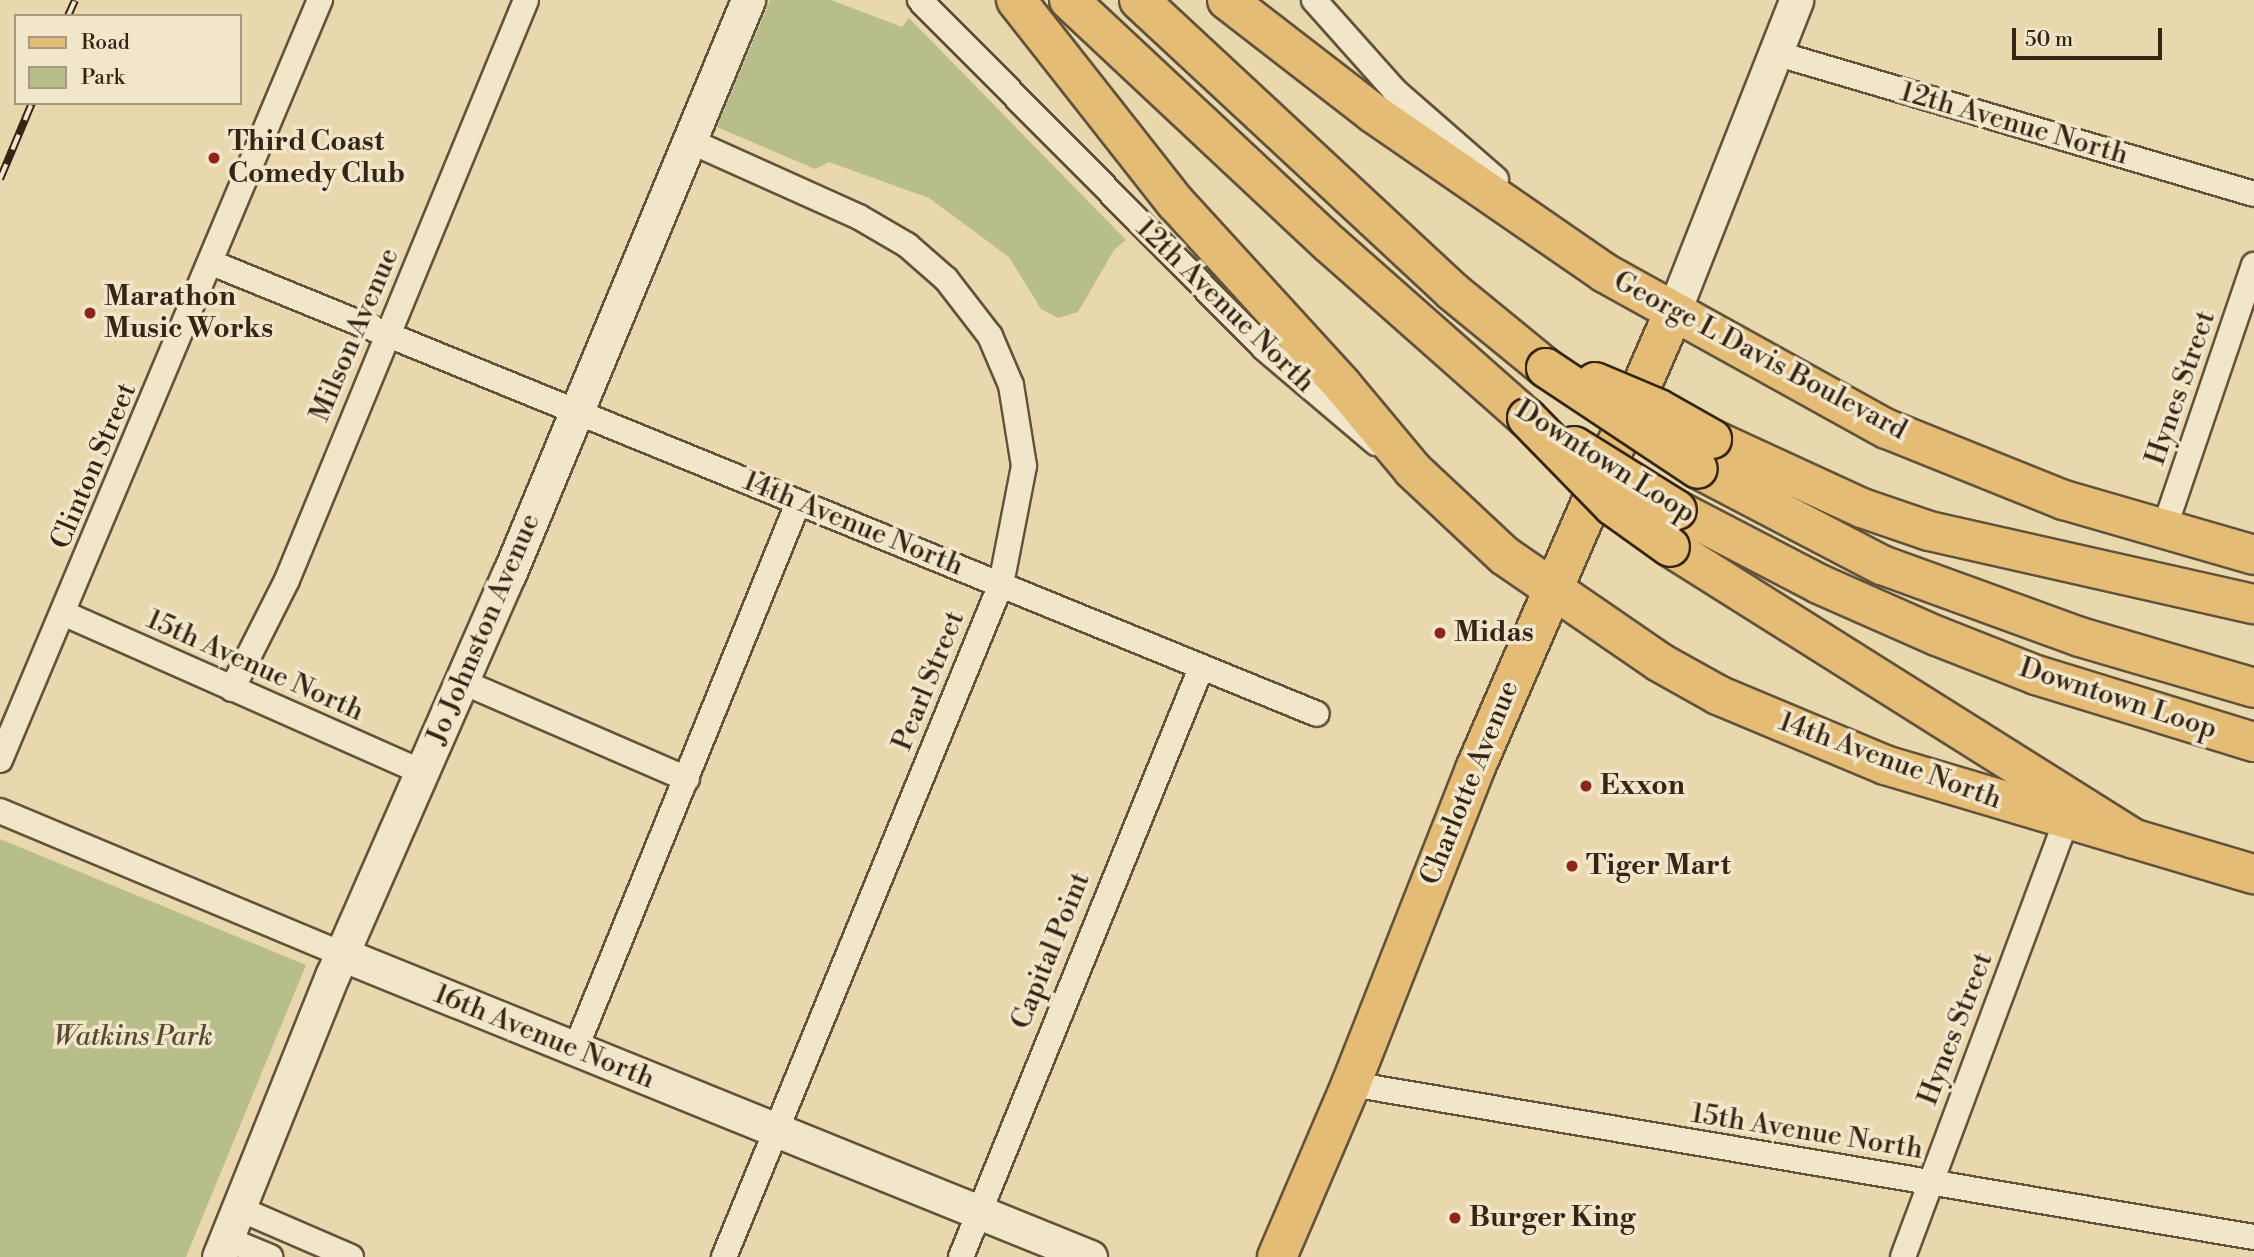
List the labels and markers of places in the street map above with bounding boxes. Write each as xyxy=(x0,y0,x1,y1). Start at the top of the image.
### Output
place label: Third Coast Comedy Club xyxy=(228,125,405,191)
marker: Third Coast Comedy Club xyxy=(206,150,222,166)
place label: Marathon Music Works xyxy=(104,280,273,346)
marker: Marathon Music Works xyxy=(82,305,98,321)
place label: Midas xyxy=(1454,616,1534,650)
marker: Midas xyxy=(1432,625,1448,641)
place label: Exxon xyxy=(1600,769,1685,803)
marker: Exxon xyxy=(1578,778,1594,794)
place label: Tiger Mart xyxy=(1586,849,1731,883)
marker: Tiger Mart xyxy=(1564,858,1580,874)
place label: Burger King xyxy=(1469,1201,1635,1235)
marker: Burger King xyxy=(1447,1210,1463,1226)

